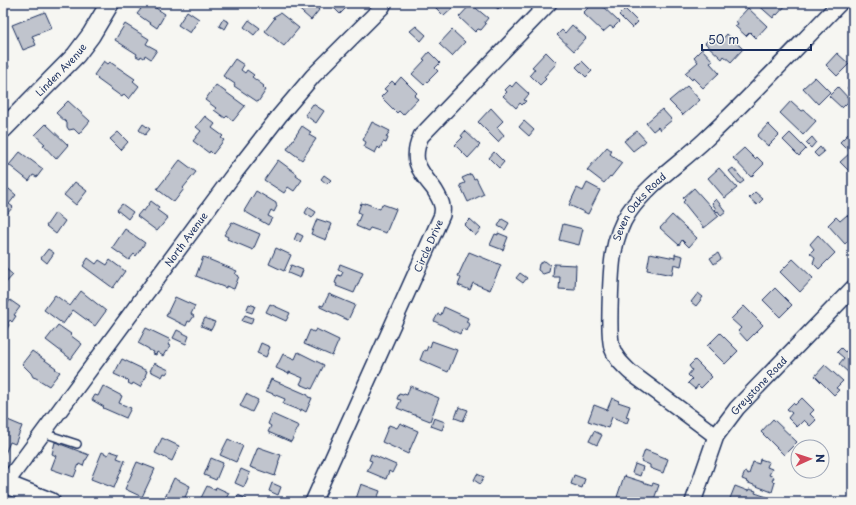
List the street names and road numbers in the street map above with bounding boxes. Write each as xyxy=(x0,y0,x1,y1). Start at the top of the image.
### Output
street label: Linden Avenue xyxy=(32,39,90,99)
street label: Seven Oaks Road xyxy=(609,168,669,243)
street label: North Avenue xyxy=(160,208,211,269)
street label: Circle Drive xyxy=(409,217,446,274)
street label: Greystone Road xyxy=(726,353,790,418)

